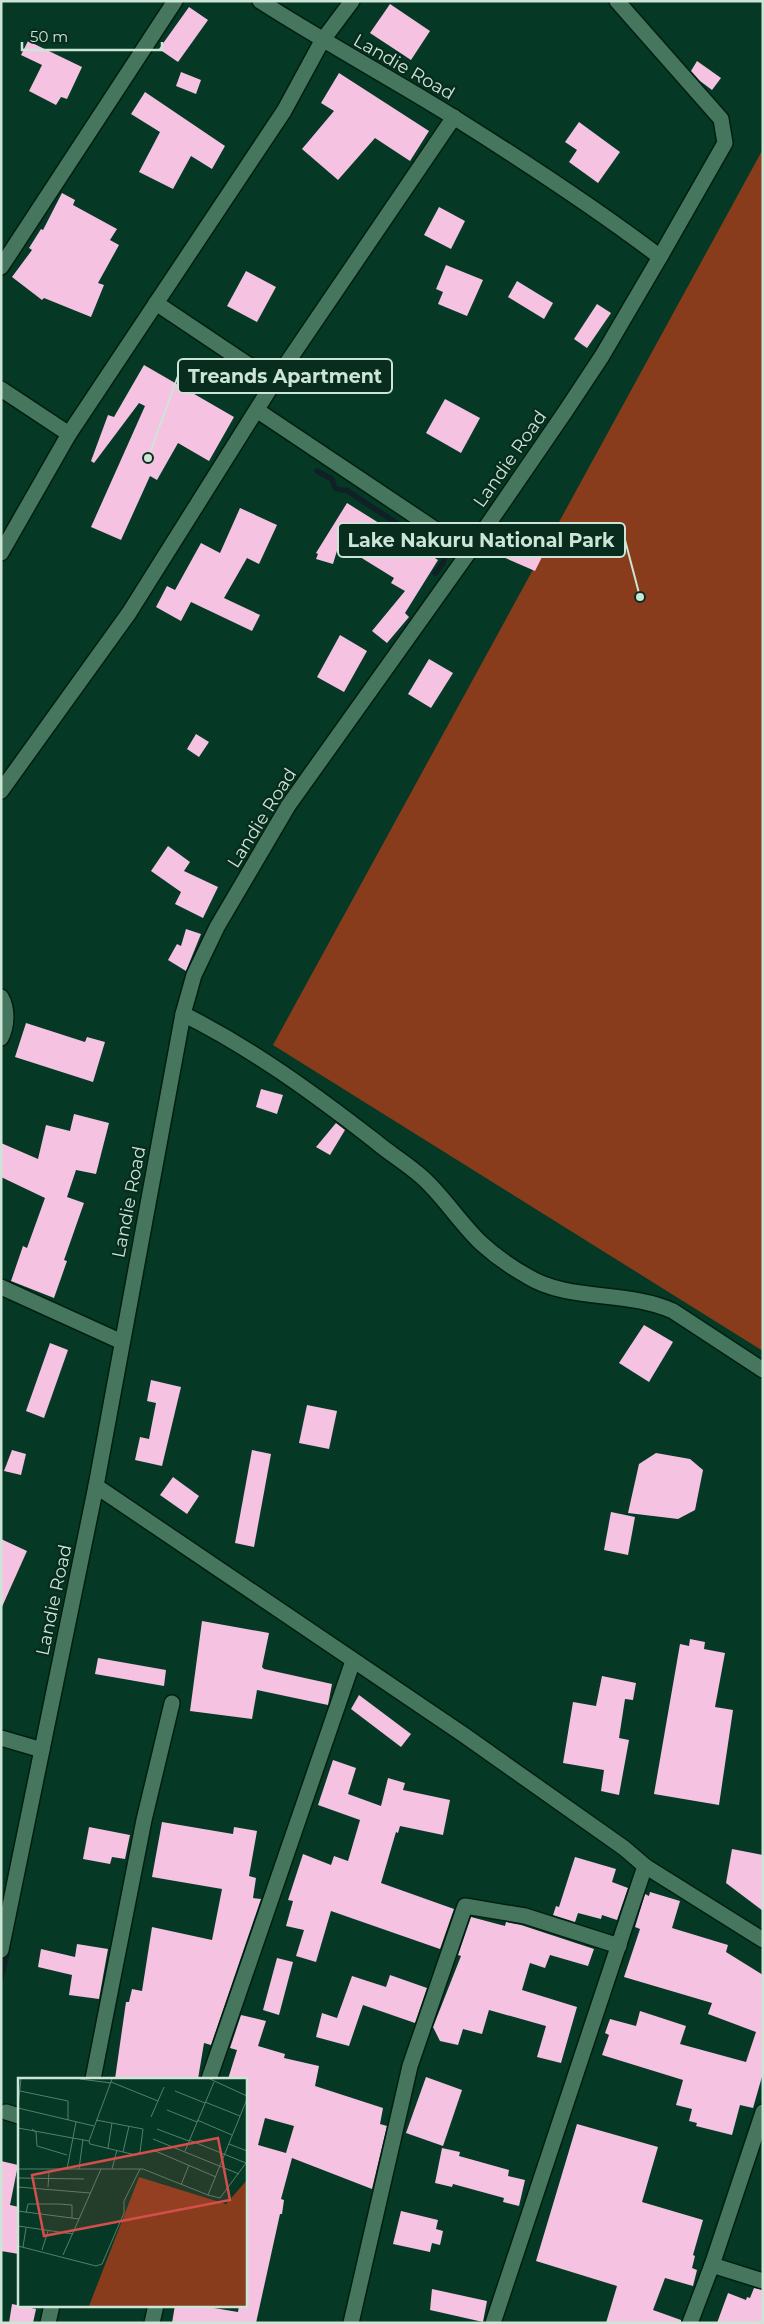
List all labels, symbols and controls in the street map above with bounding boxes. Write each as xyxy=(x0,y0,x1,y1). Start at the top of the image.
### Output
scale bar xyxy=(22,20,162,52)
text: 50 m xyxy=(30,27,68,46)
street label: Landie Road xyxy=(350,29,458,105)
callout: Treands Apartment xyxy=(178,359,392,393)
text: Treands Apartment xyxy=(188,365,382,388)
street label: Landie Road xyxy=(469,406,551,512)
callout: Lake Nakuru National Park xyxy=(338,523,625,557)
text: Lake Nakuru National Park xyxy=(348,529,615,552)
street label: Landie Road xyxy=(223,764,301,872)
street label: Landie Road xyxy=(107,1144,151,1260)
street label: Landie Road xyxy=(31,1542,77,1658)
inset map xyxy=(18,2078,246,2306)

